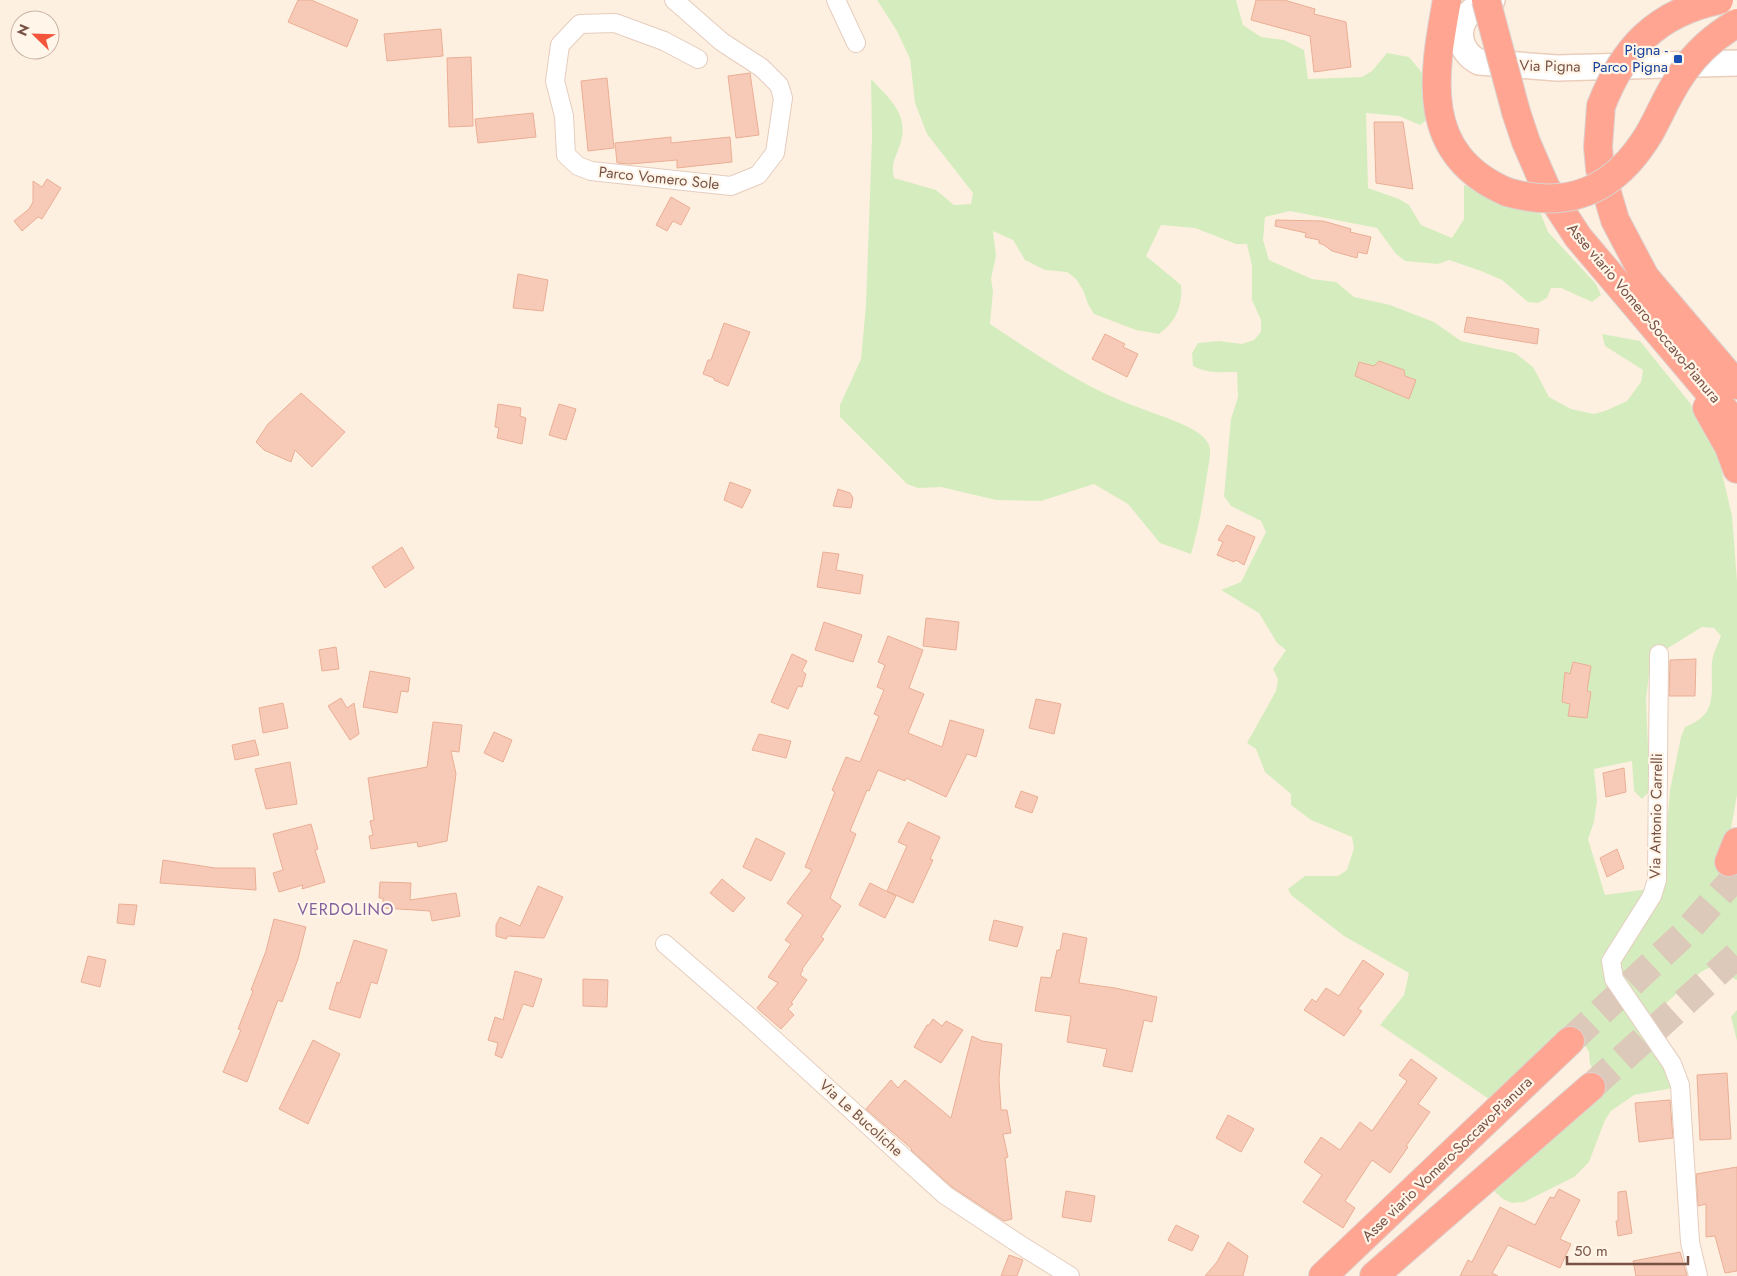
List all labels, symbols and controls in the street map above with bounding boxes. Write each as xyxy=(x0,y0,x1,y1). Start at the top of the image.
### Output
north arrow xyxy=(10,10,60,60)
text: N xyxy=(12,21,34,39)
place label: Pigna - Parco Pigna xyxy=(1592,39,1669,78)
marker: Pigna - Parco Pigna xyxy=(1672,53,1684,65)
street label: Via Pigna xyxy=(1519,54,1581,78)
street label: Parco Vomero Sole xyxy=(598,161,721,195)
street label: Asse viario Vomero-Soccavo-Pianura xyxy=(1562,218,1726,408)
street label: Via Antonio Carrelli xyxy=(1644,753,1668,879)
district label: VERDOLINO xyxy=(297,898,395,921)
street label: Asse viario Vomero-Soccavo-Pianura xyxy=(1357,1071,1537,1247)
street label: Via Le Bucoliche xyxy=(814,1074,908,1162)
scale bar xyxy=(1567,1234,1688,1266)
text: 50 m xyxy=(1574,1240,1608,1262)

